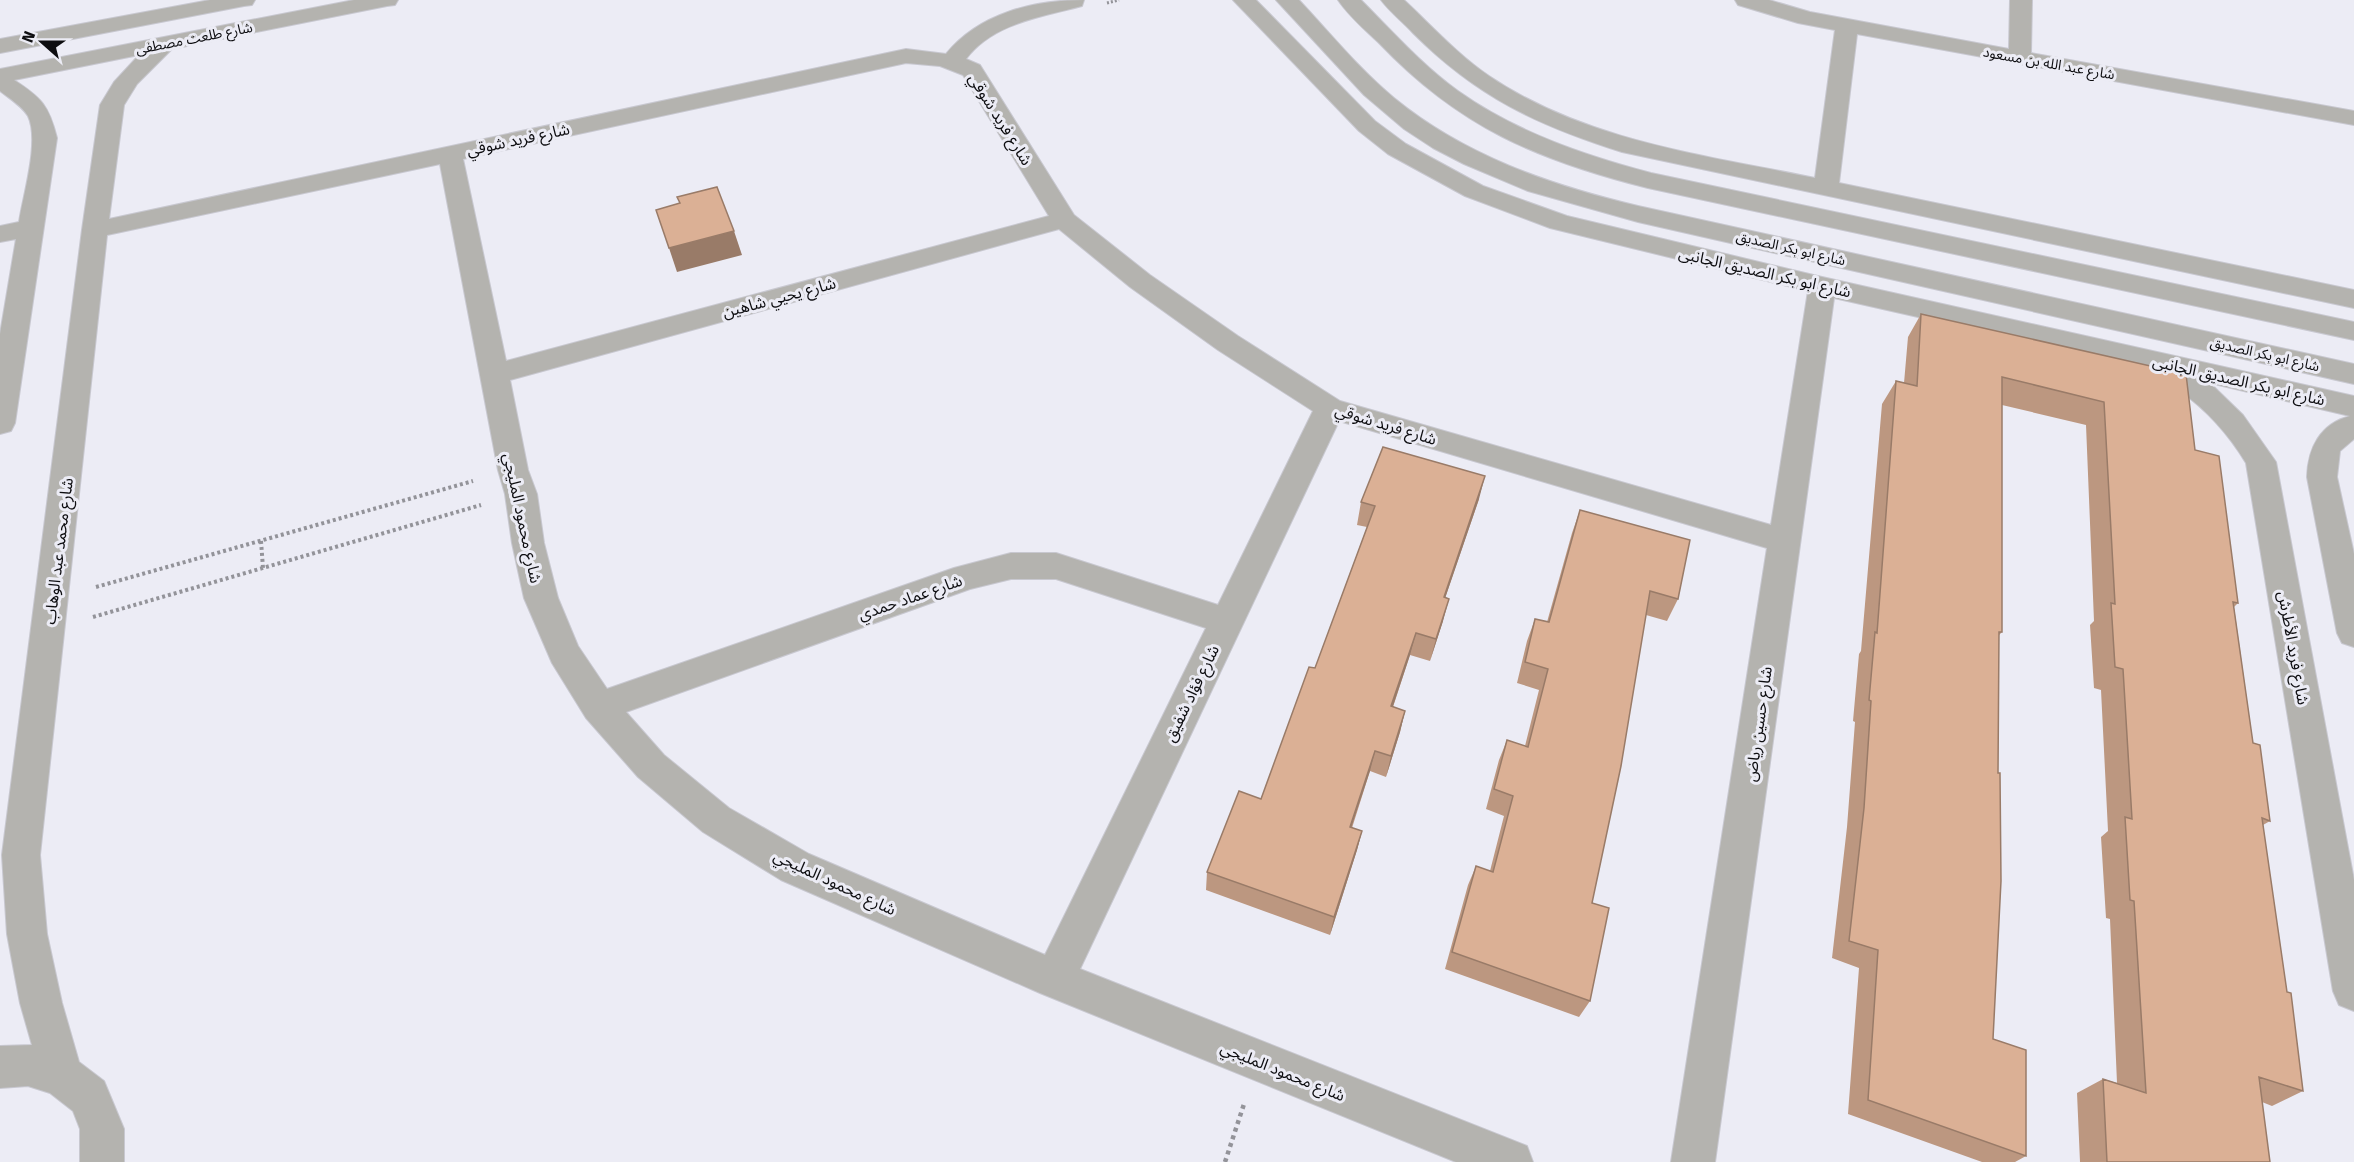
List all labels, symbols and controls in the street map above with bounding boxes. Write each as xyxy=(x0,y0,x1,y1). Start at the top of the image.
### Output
north arrow xyxy=(12,12,72,72)
street label: شارع طلعت مصطفى xyxy=(134,19,254,60)
text: N xyxy=(18,28,39,45)
street label: شارع عبد الله بن مسعود xyxy=(1981,44,2116,85)
street label: شارع فريد شوقي xyxy=(962,70,1036,170)
street label: شارع فريد شوقي xyxy=(465,119,572,163)
street label: شارع ابو بكر الصديق xyxy=(1734,228,1847,271)
street label: شارع ابو بكر الصديق الجانبى xyxy=(1676,243,1853,305)
street label: شارع يحيي شاهين xyxy=(720,273,839,325)
street label: شارع ابو بكر الصديق xyxy=(2208,334,2321,377)
street label: شارع ابو بكر الصديق الجانبى xyxy=(2150,351,2327,413)
street label: شارع فريد شوقي xyxy=(1332,400,1439,452)
street label: شارع محمود المليجي xyxy=(496,451,546,586)
street label: شارع محمد عبد الوهاب xyxy=(40,477,80,626)
street label: شارع عماد حمدي xyxy=(856,571,966,627)
street label: شارع فريد الأطرش xyxy=(2271,590,2313,707)
street label: شارع فؤاد شفيق xyxy=(1160,642,1226,746)
street label: شارع حسين رياض xyxy=(1741,665,1779,783)
street label: شارع محمود المليجي xyxy=(769,846,899,922)
street label: شارع محمود المليجي xyxy=(1217,1038,1348,1108)

